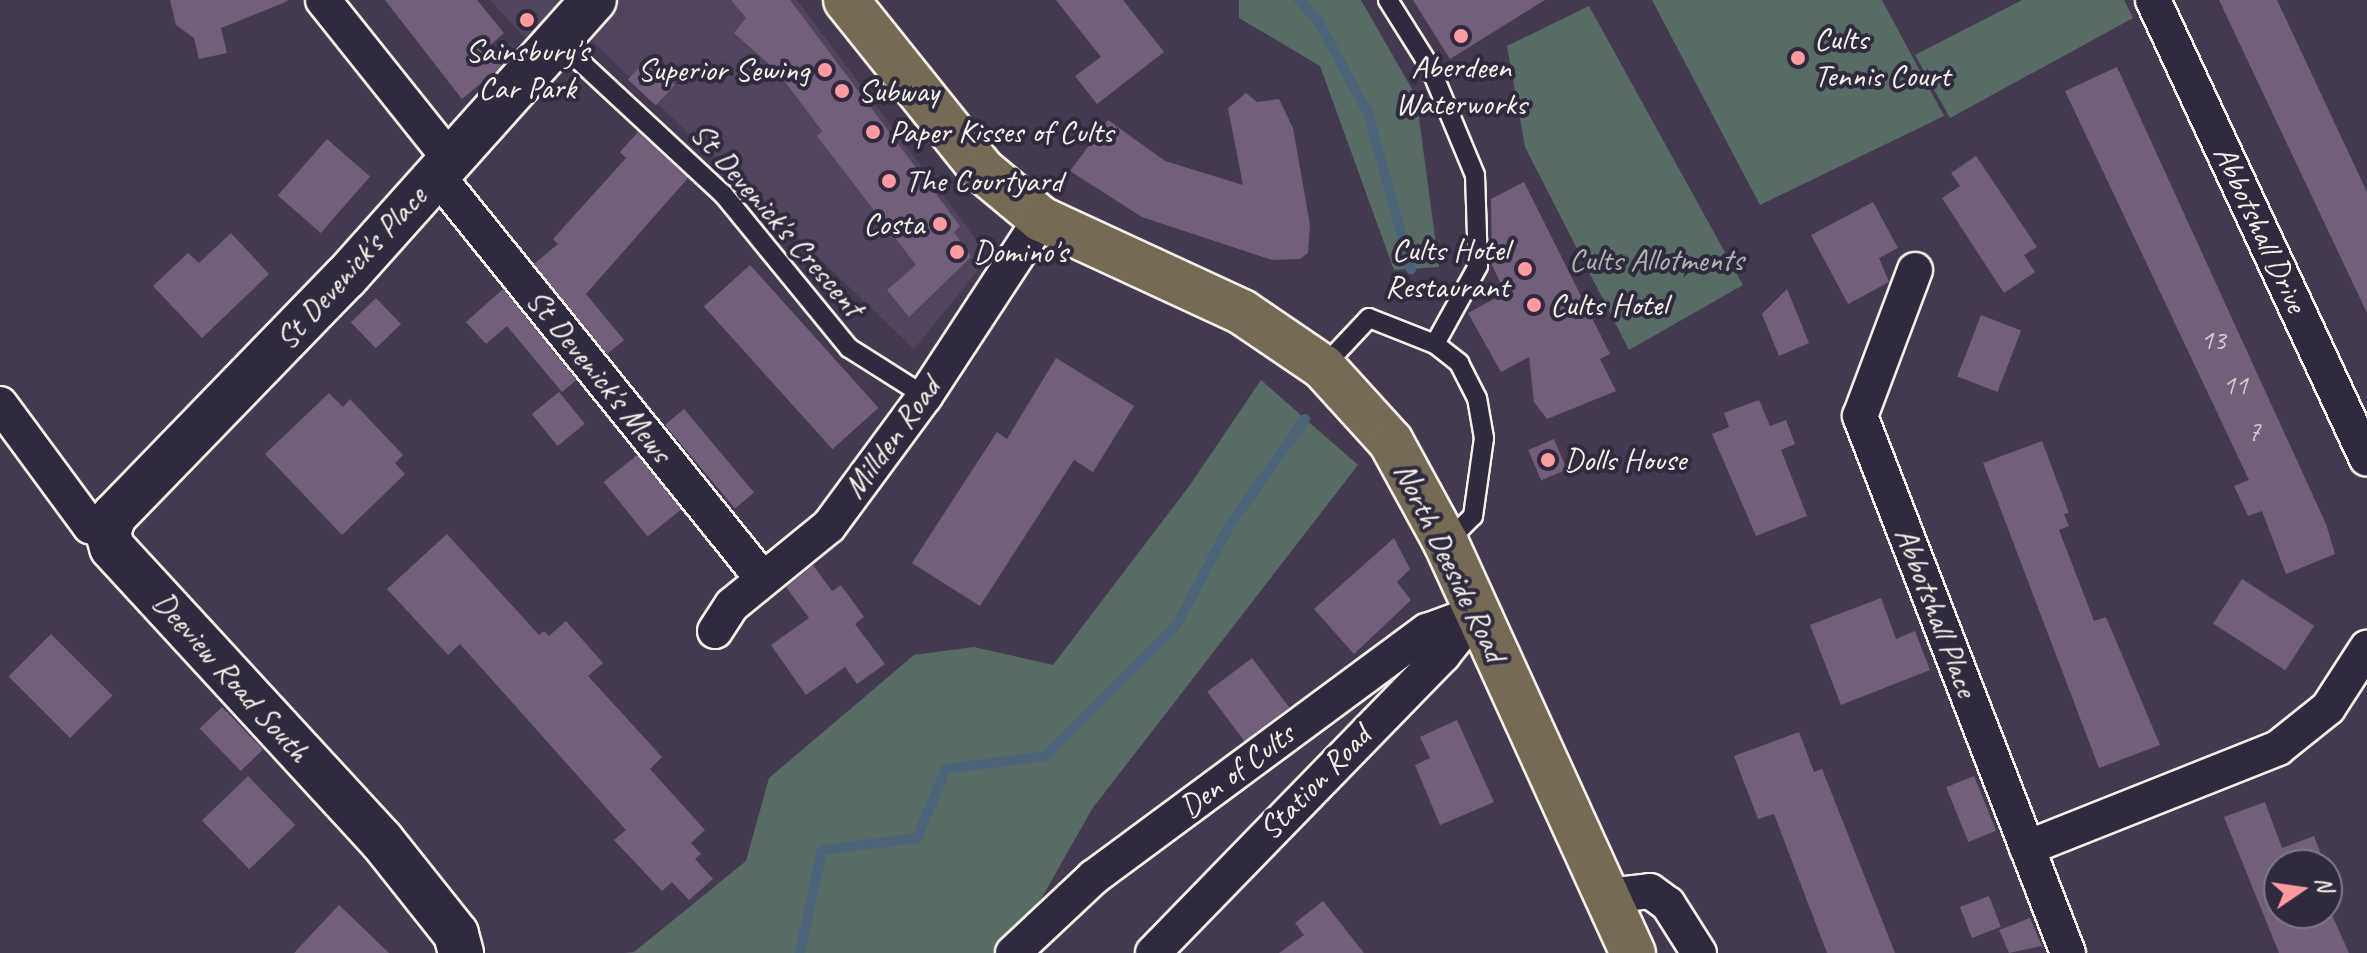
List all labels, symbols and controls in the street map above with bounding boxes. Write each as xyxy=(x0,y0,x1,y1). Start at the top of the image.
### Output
marker: Sainsbury's Car Park xyxy=(518,11,536,29)
place label: Cults Tennis Court xyxy=(1814,21,1950,96)
marker: Aberdeen Waterworks xyxy=(1452,27,1470,45)
place label: Sainsbury's Car Park xyxy=(465,33,589,108)
place label: Aberdeen Waterworks xyxy=(1395,49,1527,124)
marker: Cults Tennis Court xyxy=(1789,49,1807,67)
place label: Superior Sewing xyxy=(638,51,809,89)
marker: Superior Sewing xyxy=(816,61,834,79)
place label: Subway xyxy=(858,72,939,110)
marker: Subway xyxy=(833,82,851,100)
place label: Paper Kisses of Cults xyxy=(889,113,1114,151)
street label: St Devenick's Crescent xyxy=(682,114,872,326)
marker: Paper Kisses of Cults xyxy=(864,123,882,141)
street label: Abbotshall Drive xyxy=(2205,139,2315,319)
place label: The Courtyard xyxy=(905,162,1062,200)
marker: The Courtyard xyxy=(880,172,898,190)
street label: St Devenick's Place xyxy=(267,178,435,358)
place label: Costa xyxy=(863,205,924,243)
marker: Costa xyxy=(931,215,949,233)
place label: Cults Hotel Restaurant xyxy=(1385,232,1509,307)
place label: Domino's xyxy=(973,233,1067,271)
park label: Cults Allotments xyxy=(1569,241,1743,279)
marker: Domino's xyxy=(948,243,966,261)
marker: Cults Hotel Restaurant xyxy=(1516,260,1534,278)
street label: St Devenick's Mews xyxy=(517,282,681,470)
place label: Cults Hotel xyxy=(1550,286,1667,324)
marker: Cults Hotel xyxy=(1525,296,1543,314)
house number: 13 xyxy=(2200,323,2226,357)
house number: 11 xyxy=(2222,368,2248,402)
street label: Millden Road xyxy=(836,371,948,505)
house number: 7 xyxy=(2248,414,2260,448)
place label: Dolls House xyxy=(1564,441,1686,479)
marker: Dolls House xyxy=(1539,451,1557,469)
street label: North Deeside Road xyxy=(1385,457,1515,667)
street label: Abbotshall Place xyxy=(1886,522,1986,702)
street label: Deeview Road South xyxy=(145,584,317,770)
street label: Den of Cults xyxy=(1172,715,1302,827)
street label: Station Road xyxy=(1251,718,1379,848)
north arrow xyxy=(2263,849,2343,929)
text: N xyxy=(2309,874,2340,894)

